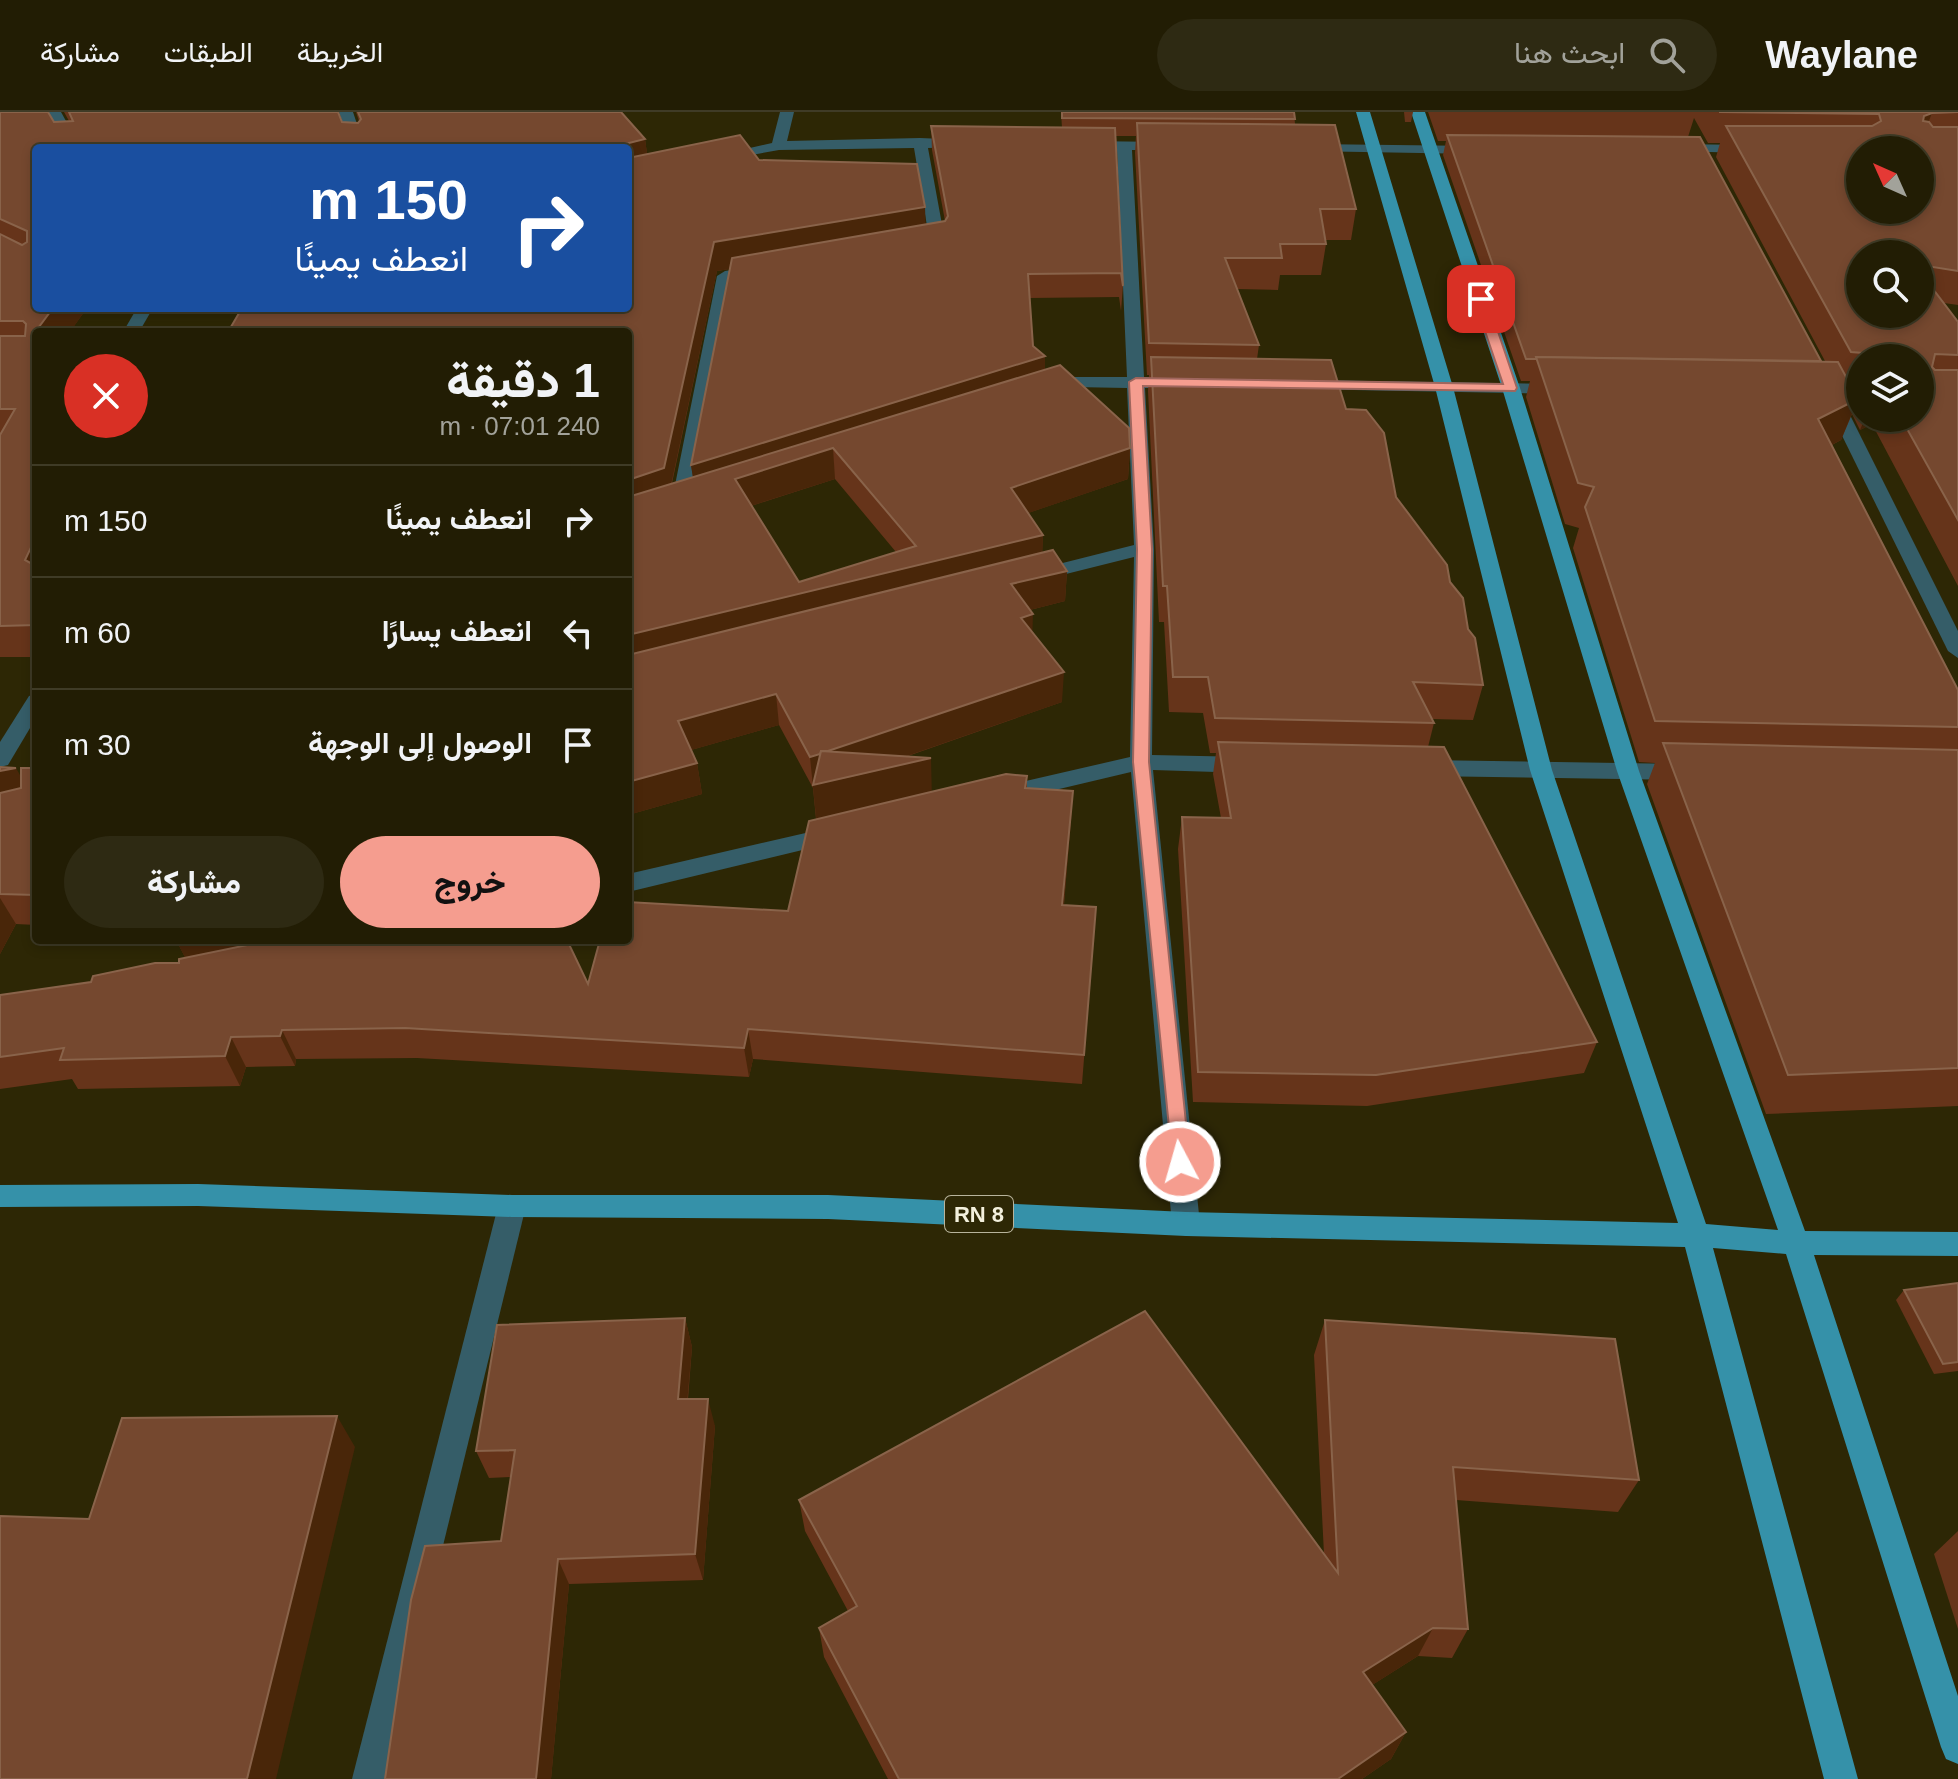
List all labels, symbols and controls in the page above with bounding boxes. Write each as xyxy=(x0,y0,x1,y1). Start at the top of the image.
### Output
search box xyxy=(1157,19,1717,91)
icon: search xyxy=(1645,33,1689,77)
text: Waylane xyxy=(1765,34,1918,76)
text: ابحث هنا xyxy=(1514,36,1625,69)
text: مشاركة xyxy=(40,37,120,68)
text: الطبقات xyxy=(164,37,253,68)
text: الخريطة xyxy=(297,37,383,68)
north arrow xyxy=(1846,136,1934,224)
map controls xyxy=(1846,136,1934,432)
text: 150 m xyxy=(309,168,468,231)
icon: right xyxy=(496,176,600,280)
text: انعطف يمينًا xyxy=(295,238,468,279)
button: search xyxy=(1846,240,1934,328)
pin xyxy=(1447,265,1515,333)
icon: arrive xyxy=(1459,277,1503,321)
button: layers xyxy=(1846,344,1934,432)
button: close xyxy=(64,354,148,438)
text: 1 دقيقة xyxy=(446,354,600,407)
text: 240 m · 07:01 xyxy=(440,411,600,441)
icon: right xyxy=(556,499,600,543)
text: انعطف يمينًا xyxy=(385,502,532,535)
text: 150 m xyxy=(64,504,147,537)
icon: left xyxy=(556,611,600,655)
text: انعطف يسارًا xyxy=(382,614,532,647)
text: 60 m xyxy=(64,616,131,649)
icon: arrive xyxy=(556,723,600,767)
text: الوصول إلى الوجهة xyxy=(308,726,532,759)
text: 30 m xyxy=(64,728,131,761)
button: مشاركة xyxy=(64,836,324,928)
button: خروج xyxy=(340,836,600,928)
position arrow xyxy=(1138,1120,1222,1204)
road number: RN 8 xyxy=(945,1196,1013,1232)

